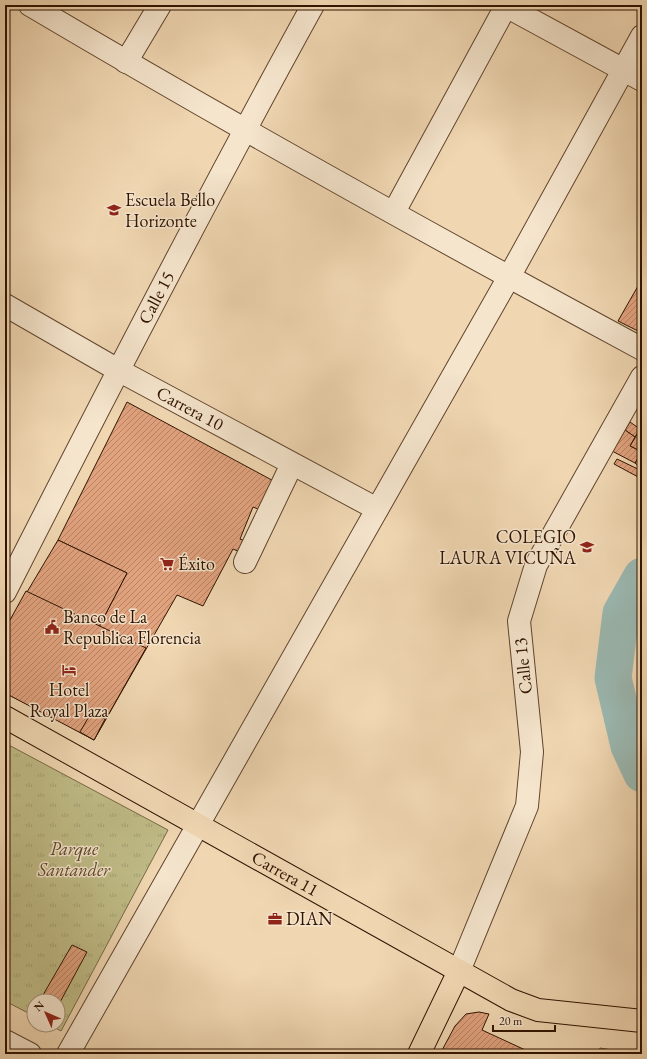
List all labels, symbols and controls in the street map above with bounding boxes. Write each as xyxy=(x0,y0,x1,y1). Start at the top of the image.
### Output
place label: Escuela Bello Horizonte xyxy=(125,188,215,232)
school or university icon: Escuela Bello Horizonte xyxy=(106,202,122,218)
street label: Calle 15 xyxy=(133,267,179,328)
street label: Carrera 10 xyxy=(153,381,228,436)
place label: COLEGIO LAURA VICUÑA xyxy=(439,525,577,569)
school or university icon: COLEGIO LAURA VICUÑA xyxy=(579,539,595,555)
place label: Éxito xyxy=(178,552,215,575)
supermarket icon: Éxito xyxy=(159,556,175,572)
place label: Banco de La Republica Florencia xyxy=(63,605,202,649)
public building icon: Banco de La Republica Florencia xyxy=(44,619,60,635)
street label: Calle 13 xyxy=(508,637,537,695)
hotel icon: Hotel Royal Plaza xyxy=(61,662,77,678)
place label: Hotel Royal Plaza xyxy=(29,678,109,722)
park label: Parque Santander xyxy=(37,837,111,881)
street label: Carrera 11 xyxy=(248,845,323,901)
place label: DIAN xyxy=(286,907,333,930)
office icon: DIAN xyxy=(267,911,283,927)
north arrow xyxy=(26,993,66,1033)
text: N xyxy=(31,998,47,1014)
scale bar xyxy=(493,1007,555,1033)
text: 20 m xyxy=(499,1013,523,1029)

